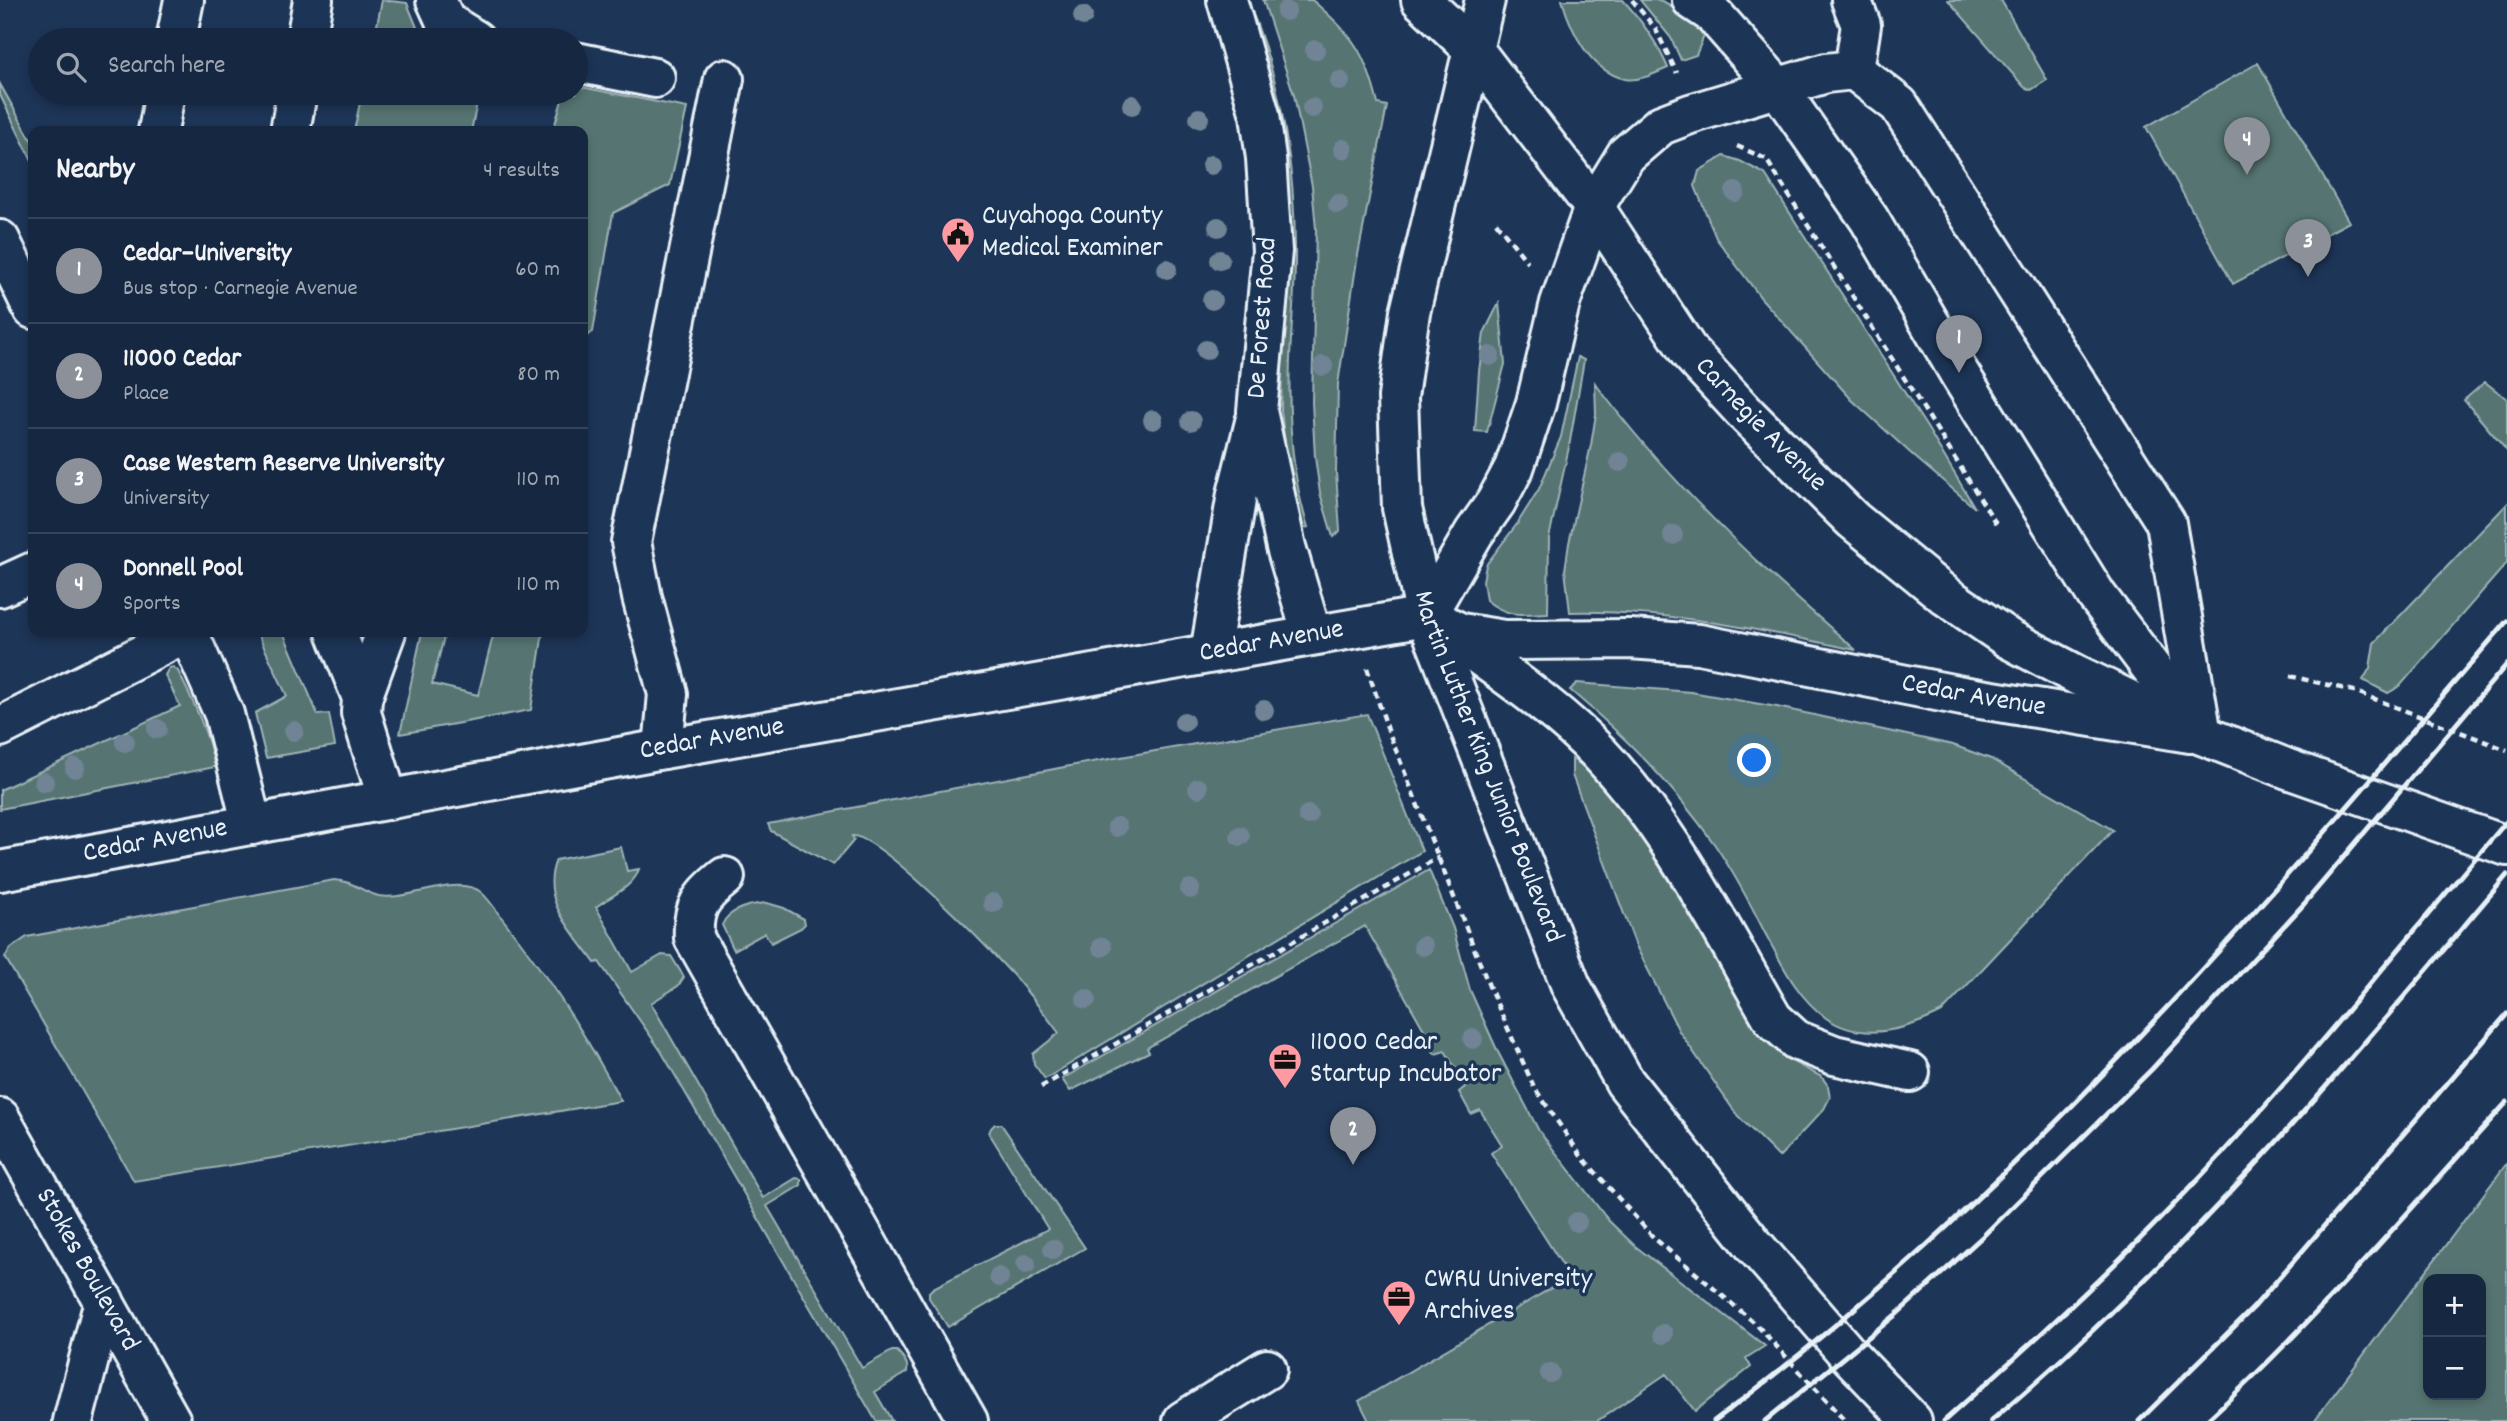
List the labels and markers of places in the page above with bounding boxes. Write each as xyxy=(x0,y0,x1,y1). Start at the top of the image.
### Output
pin: 4 xyxy=(2224,117,2270,175)
place label: Cuyahoga County Medical Examiner xyxy=(982,198,1163,270)
public building icon: Cuyahoga County Medical Examiner xyxy=(939,215,977,264)
pin: 3 xyxy=(2285,219,2331,277)
pin: 1 xyxy=(1936,315,1982,373)
place label: 11000 Cedar Startup Incubator xyxy=(1310,1024,1502,1096)
office icon: 11000 Cedar Startup Incubator xyxy=(1266,1041,1304,1090)
pin: 2 xyxy=(1330,1107,1376,1165)
place label: CWRU University Archives xyxy=(1424,1261,1593,1333)
office icon: CWRU University Archives xyxy=(1380,1278,1418,1327)

